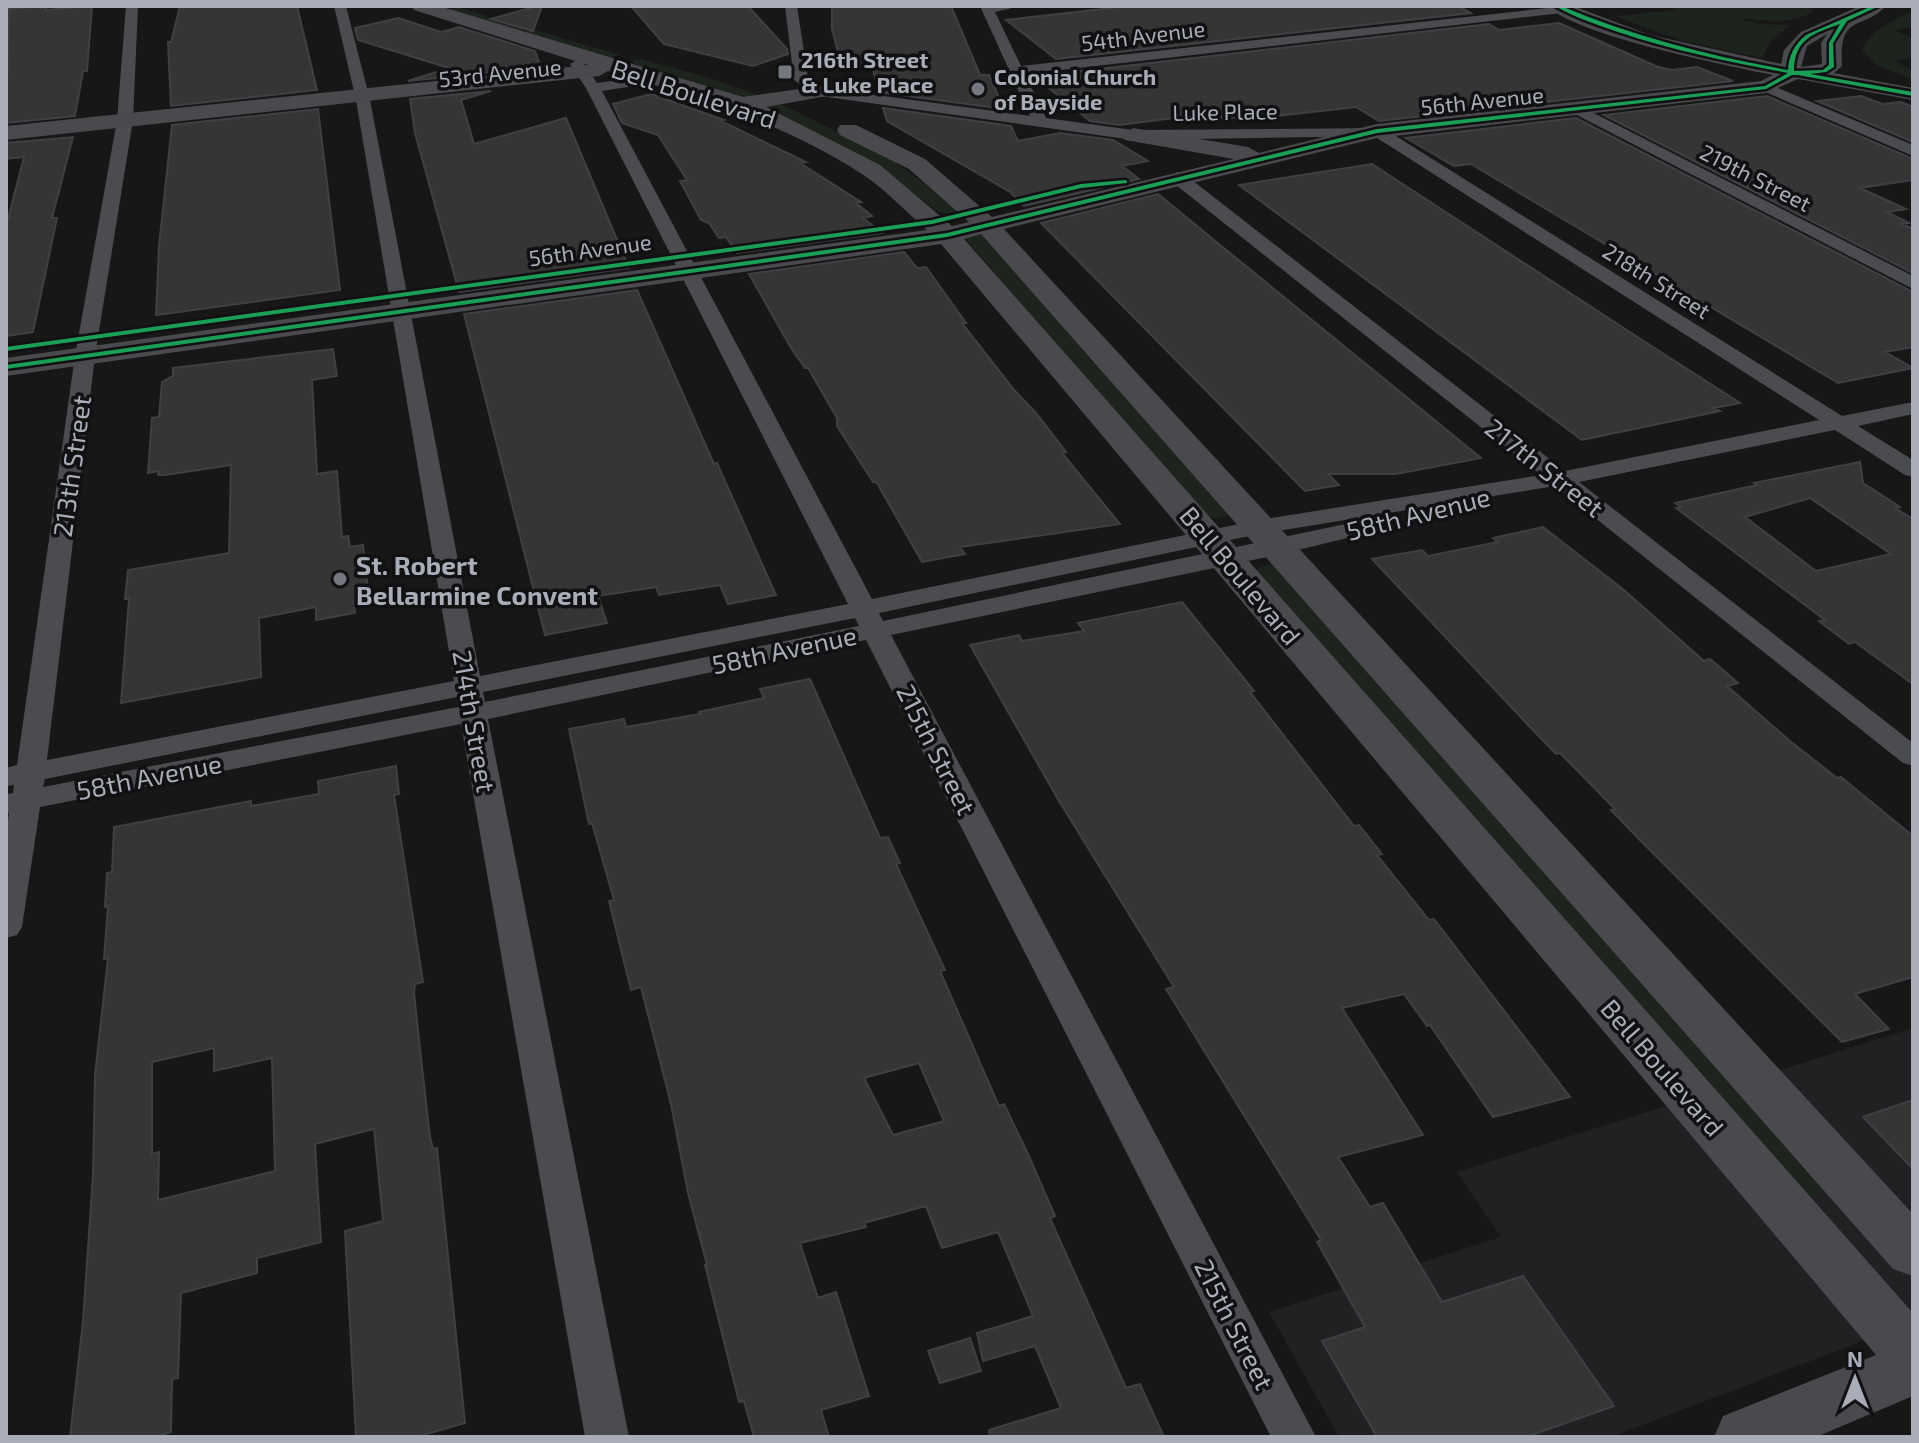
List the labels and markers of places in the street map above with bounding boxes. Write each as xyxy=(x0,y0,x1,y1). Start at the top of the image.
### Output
place label: 216th Street & Luke Place xyxy=(801,46,933,97)
marker: 216th Street & Luke Place xyxy=(776,63,794,81)
place label: Colonial Church of Bayside xyxy=(994,63,1156,115)
marker: Colonial Church of Bayside xyxy=(969,80,987,98)
place label: St. Robert Bellarmine Convent xyxy=(356,549,598,610)
marker: St. Robert Bellarmine Convent xyxy=(331,570,349,588)

